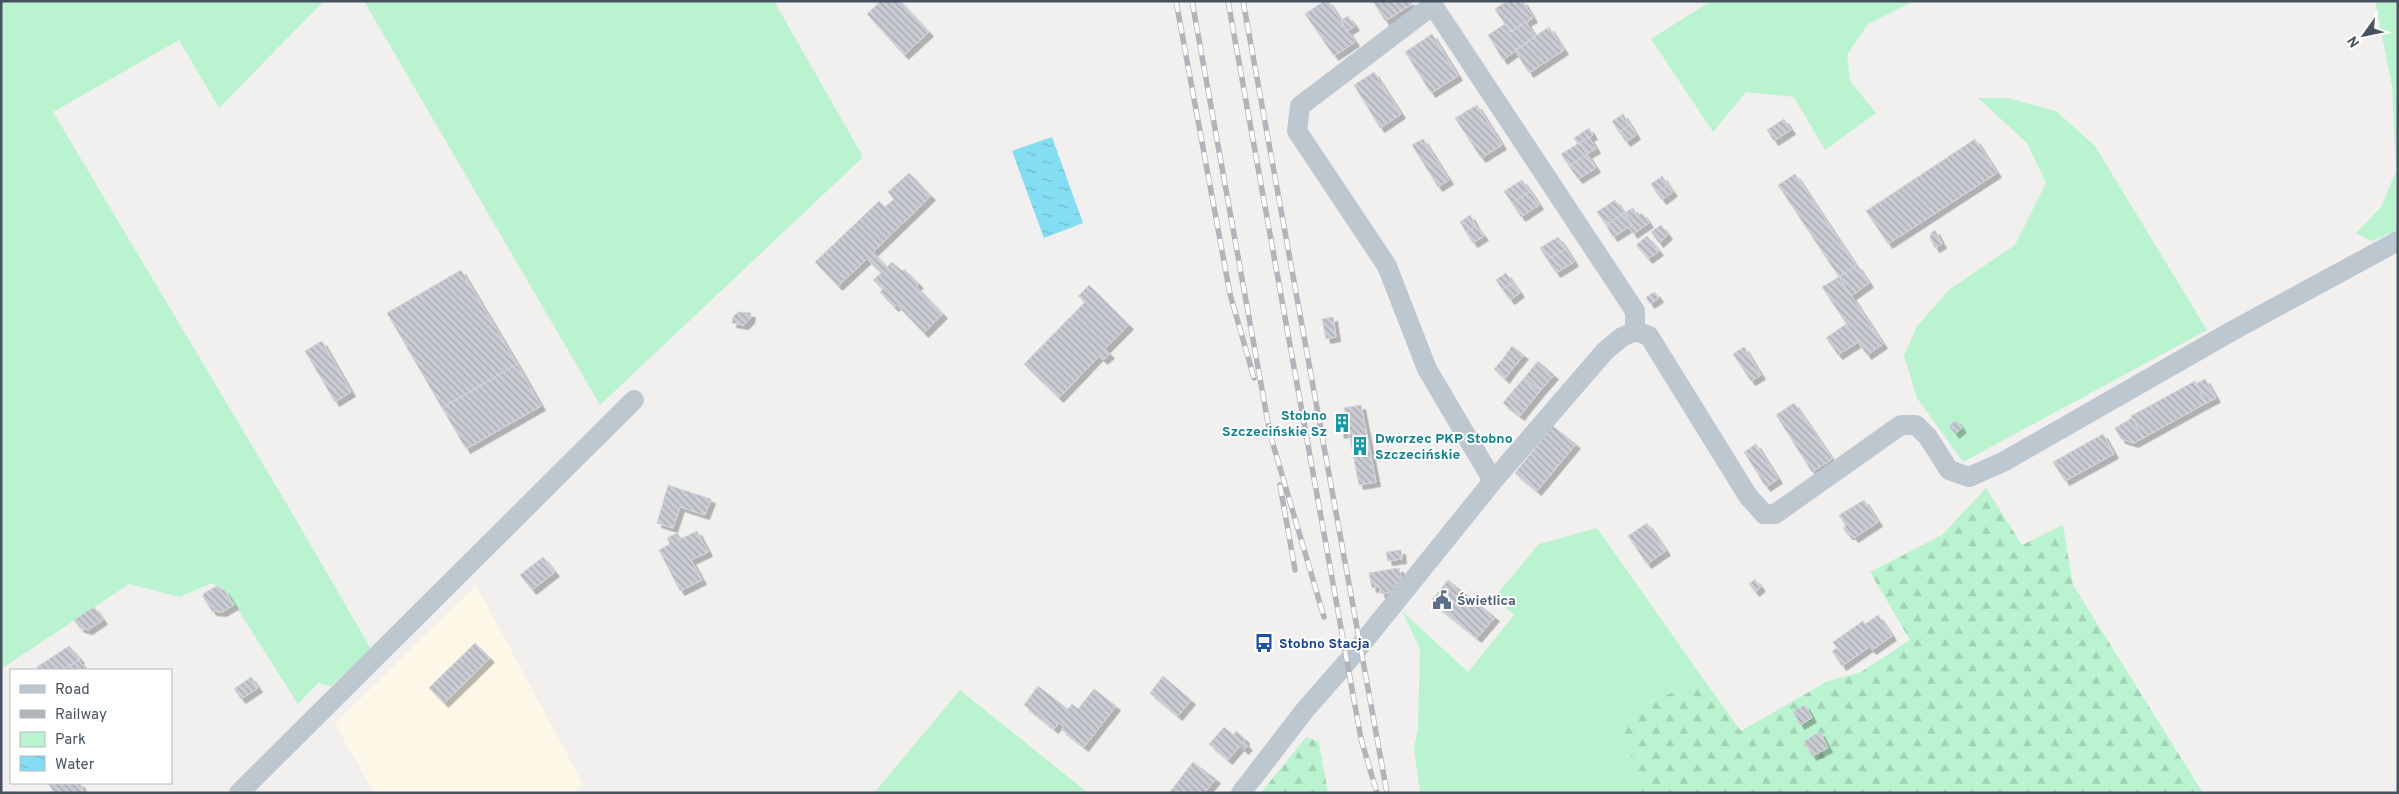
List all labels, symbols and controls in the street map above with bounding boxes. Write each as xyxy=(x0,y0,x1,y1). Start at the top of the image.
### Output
north arrow xyxy=(2339,10,2389,60)
text: N xyxy=(2344,32,2364,50)
place label: Stobno Szczecińskie Sz xyxy=(1222,408,1327,441)
building icon: Stobno Szczecińskie Sz xyxy=(1331,412,1353,434)
place label: Dworzec PKP Stobno Szczecińskie xyxy=(1375,431,1513,464)
building icon: Dworzec PKP Stobno Szczecińskie xyxy=(1349,435,1371,457)
public building icon: Świetlica xyxy=(1431,589,1453,611)
place label: Świetlica xyxy=(1457,592,1516,610)
bus stop icon: Stobno Stacja xyxy=(1253,632,1275,654)
place label: Stobno Stacja xyxy=(1279,636,1370,653)
legend xyxy=(10,669,172,784)
text: Road xyxy=(55,681,90,700)
text: Railway xyxy=(55,706,107,725)
text: Park xyxy=(55,731,86,750)
text: Water xyxy=(55,756,95,775)

